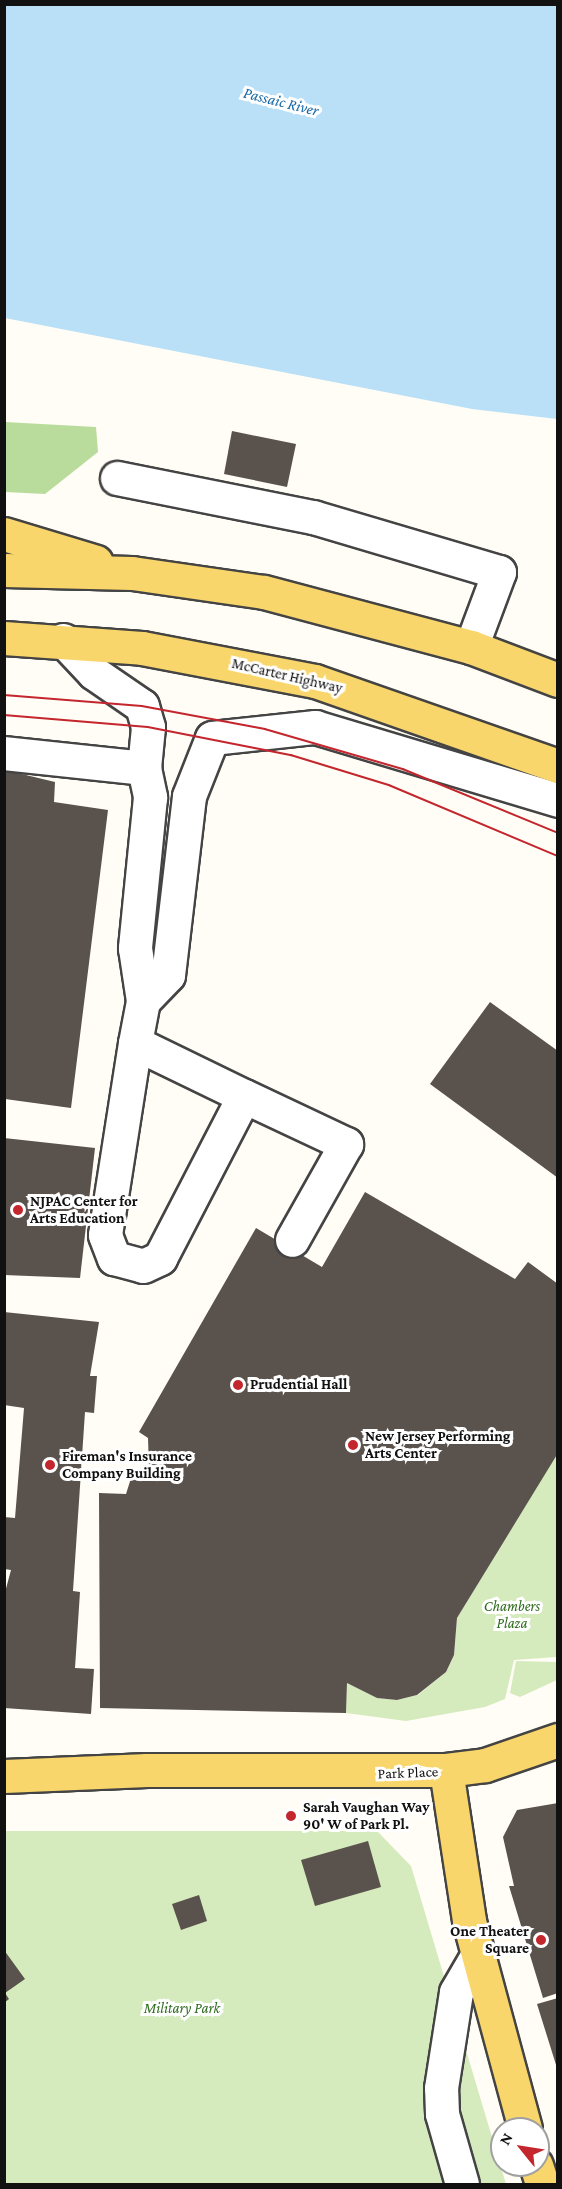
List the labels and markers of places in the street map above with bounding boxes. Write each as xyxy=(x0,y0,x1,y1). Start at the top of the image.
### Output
place label: NJPAC Center for Arts Education xyxy=(30,1192,138,1227)
marker: NJPAC Center for Arts Education xyxy=(11,1203,25,1217)
place label: Prudential Hall xyxy=(250,1376,347,1394)
marker: Prudential Hall xyxy=(231,1378,245,1392)
place label: New Jersey Performing Arts Center xyxy=(365,1427,510,1462)
marker: New Jersey Performing Arts Center xyxy=(346,1438,360,1452)
place label: Fireman's Insurance Company Building xyxy=(62,1447,192,1482)
marker: Fireman's Insurance Company Building xyxy=(43,1458,57,1472)
place label: Sarah Vaughan Way 90' W of Park Pl. xyxy=(303,1798,429,1833)
marker: Sarah Vaughan Way 90' W of Park Pl. xyxy=(284,1809,298,1823)
place label: One Theater Square xyxy=(450,1922,529,1957)
marker: One Theater Square xyxy=(534,1933,548,1947)

